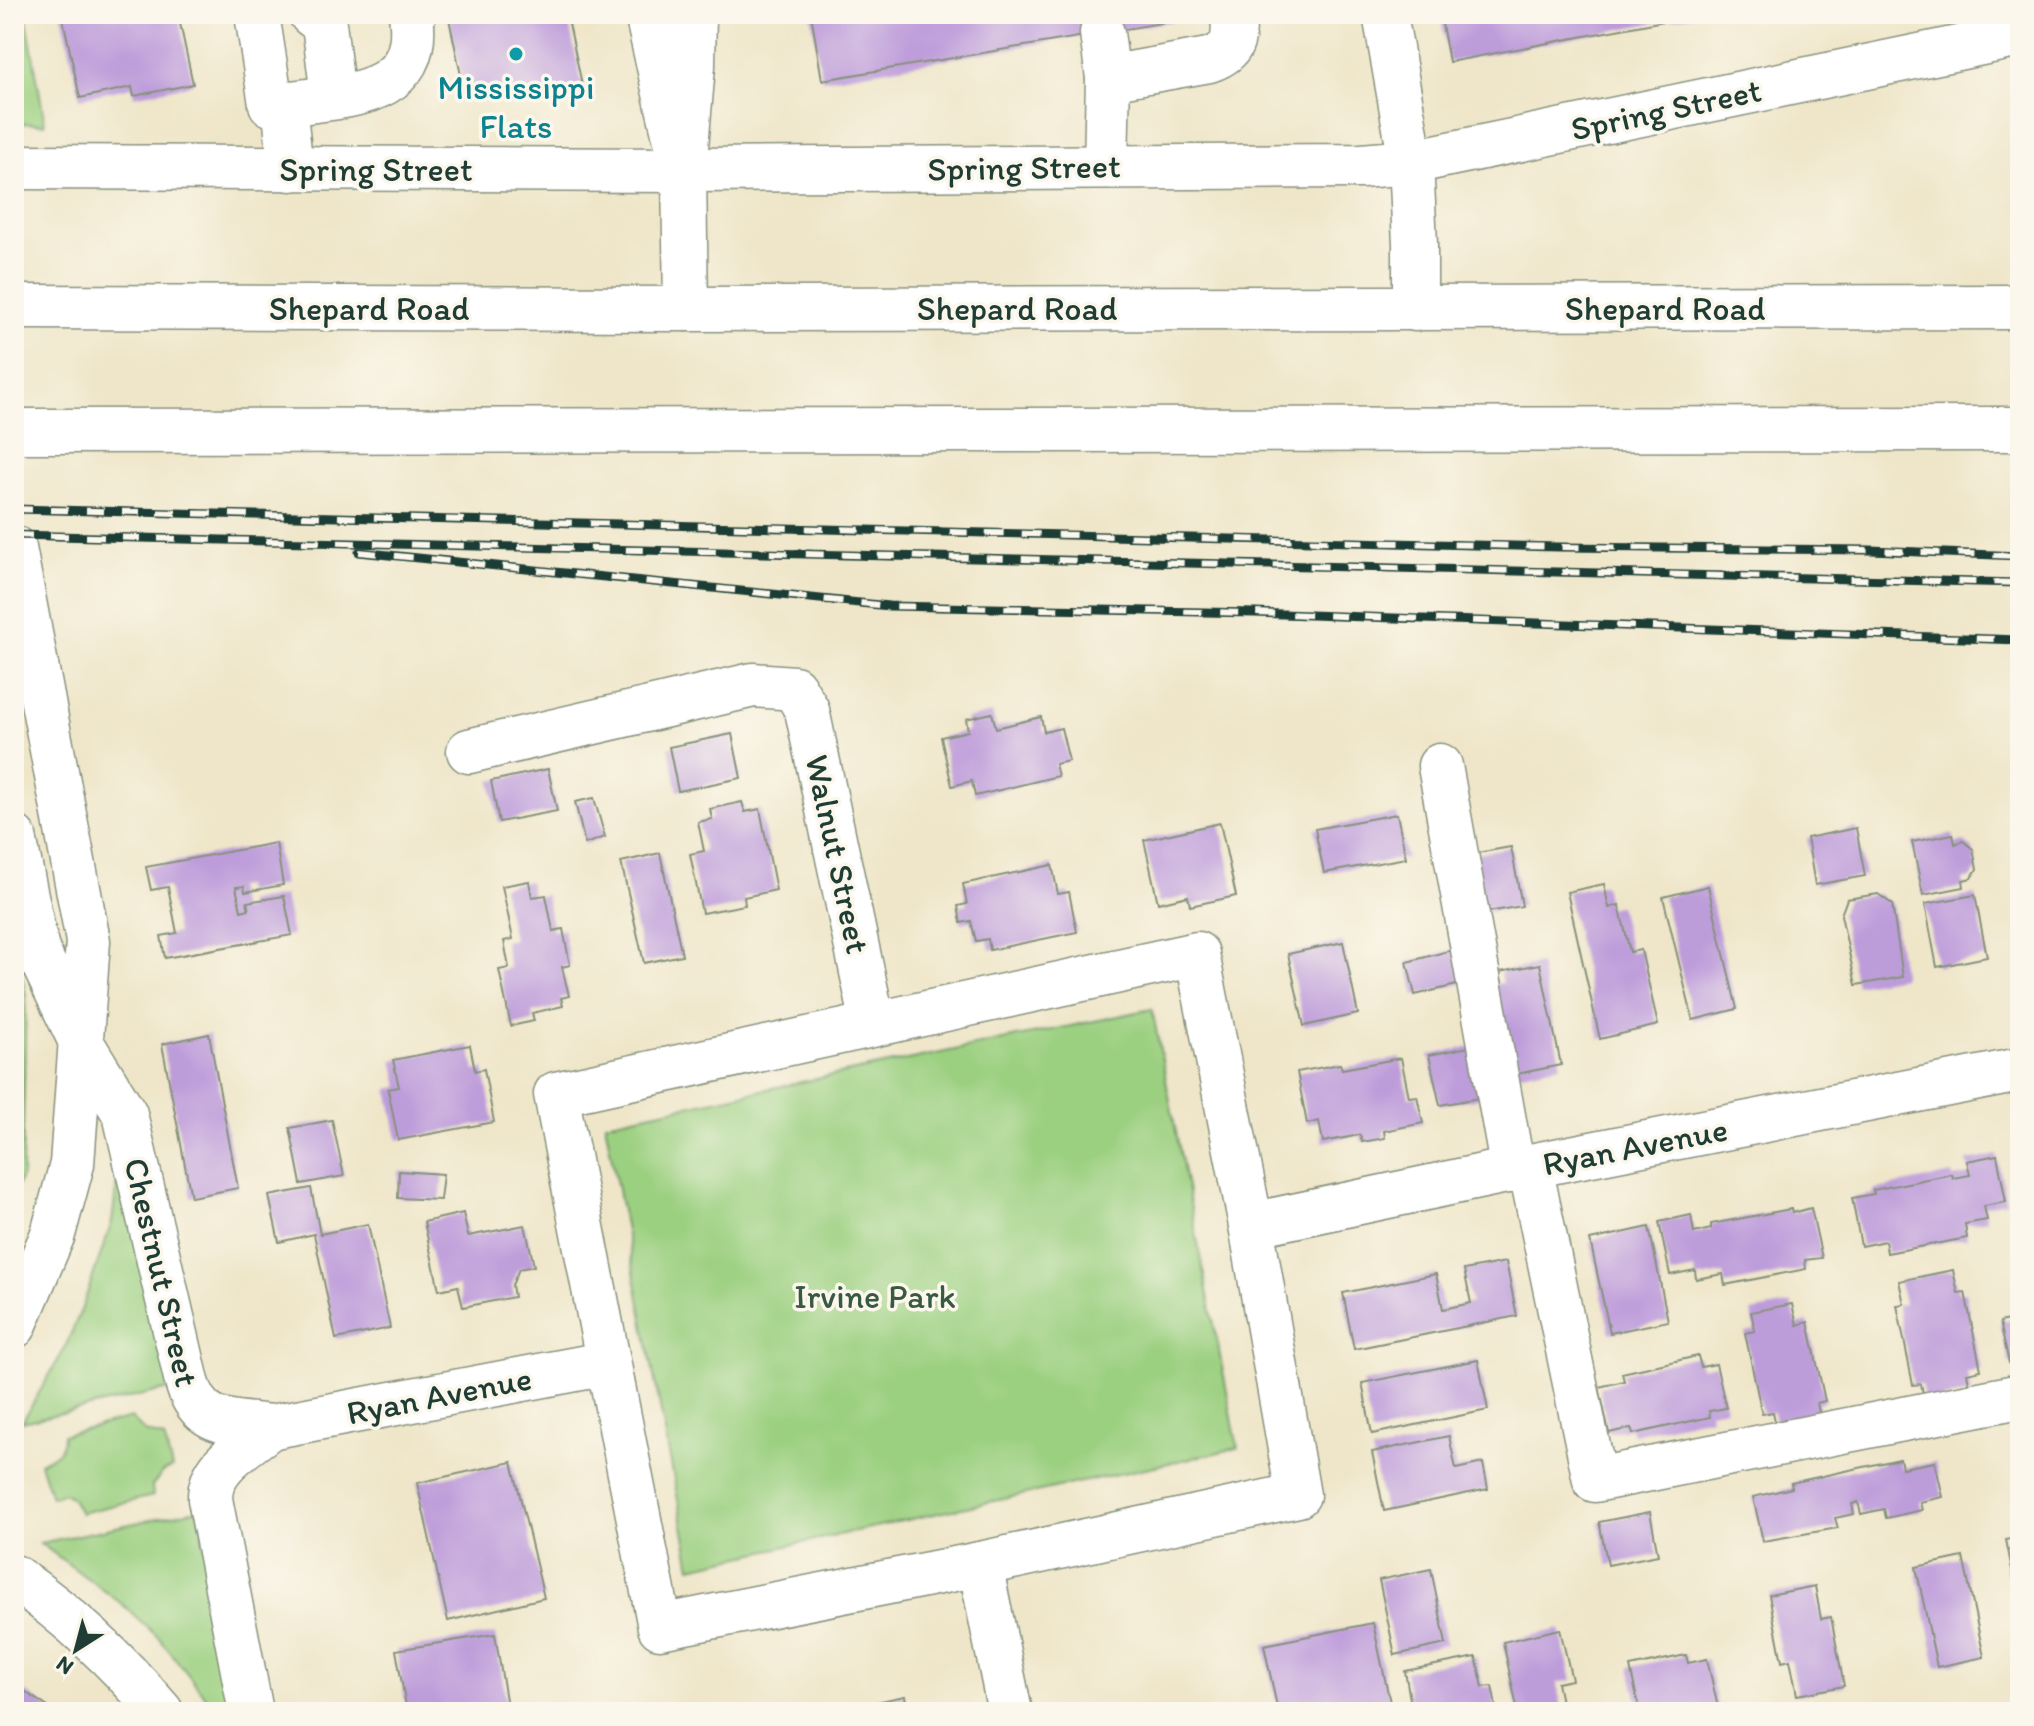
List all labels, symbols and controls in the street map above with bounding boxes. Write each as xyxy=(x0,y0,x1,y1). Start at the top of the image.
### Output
marker: Mississippi Flats xyxy=(507,45,525,63)
place label: Mississippi Flats xyxy=(438,67,594,147)
street label: Spring Street xyxy=(1567,69,1765,150)
street label: Spring Street xyxy=(927,145,1121,190)
street label: Spring Street xyxy=(279,149,473,190)
street label: Shepard Road xyxy=(269,288,469,329)
street label: Shepard Road xyxy=(917,288,1117,329)
street label: Shepard Road xyxy=(1565,288,1765,329)
street label: Walnut Street xyxy=(796,751,879,957)
street label: Ryan Avenue xyxy=(1539,1108,1731,1185)
street label: Chestnut Street xyxy=(115,1154,208,1391)
park label: Irvine Park xyxy=(794,1276,956,1317)
street label: Ryan Avenue xyxy=(343,1357,535,1434)
north arrow xyxy=(36,1610,116,1690)
text: N xyxy=(51,1650,78,1681)

